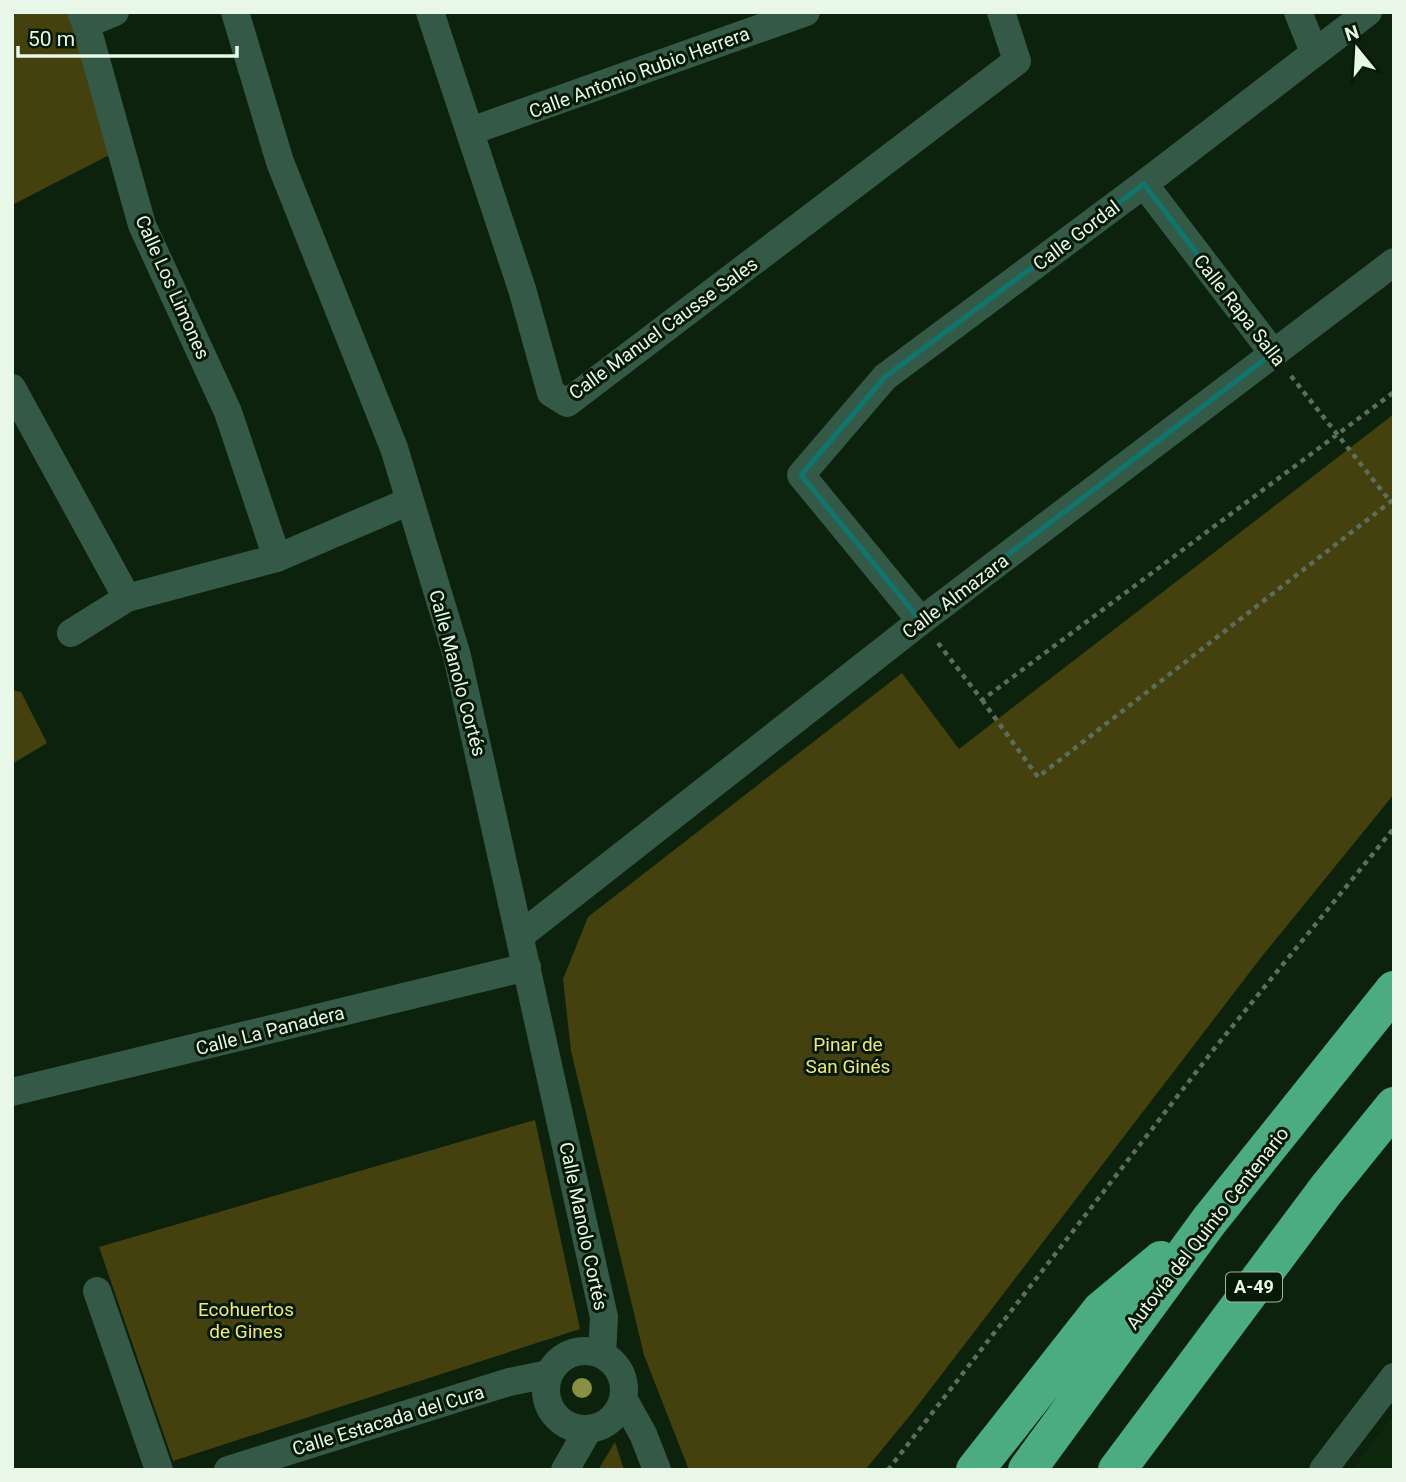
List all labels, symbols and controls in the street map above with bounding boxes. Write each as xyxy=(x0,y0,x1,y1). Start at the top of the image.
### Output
scale bar xyxy=(18,14,236,58)
north arrow xyxy=(1322,14,1392,84)
text: N xyxy=(1342,20,1362,46)
street label: Calle Antonio Rubio Herrera xyxy=(526,22,753,123)
text: 50 m xyxy=(28,27,75,51)
street label: Calle Gordal xyxy=(1028,195,1124,275)
street label: Calle Los Limones xyxy=(131,212,215,363)
street label: Calle Rapa Salla xyxy=(1189,250,1290,371)
street label: Calle Manuel Causse Sales xyxy=(564,252,762,405)
street label: Calle Almazara xyxy=(898,549,1013,644)
street label: Calle Manolo Cortés xyxy=(424,587,491,759)
street label: Calle La Panadera xyxy=(193,1001,347,1060)
park label: Pinar de San Ginés xyxy=(806,1033,890,1078)
street label: Autovía del Quinto Centenario xyxy=(1121,1122,1294,1334)
street label: Calle Manolo Cortés xyxy=(554,1140,613,1312)
road number: A-49 xyxy=(1226,1272,1282,1302)
park label: Ecohuertos de Gines xyxy=(198,1298,294,1343)
street label: Calle Estacada del Cura xyxy=(289,1380,487,1461)

